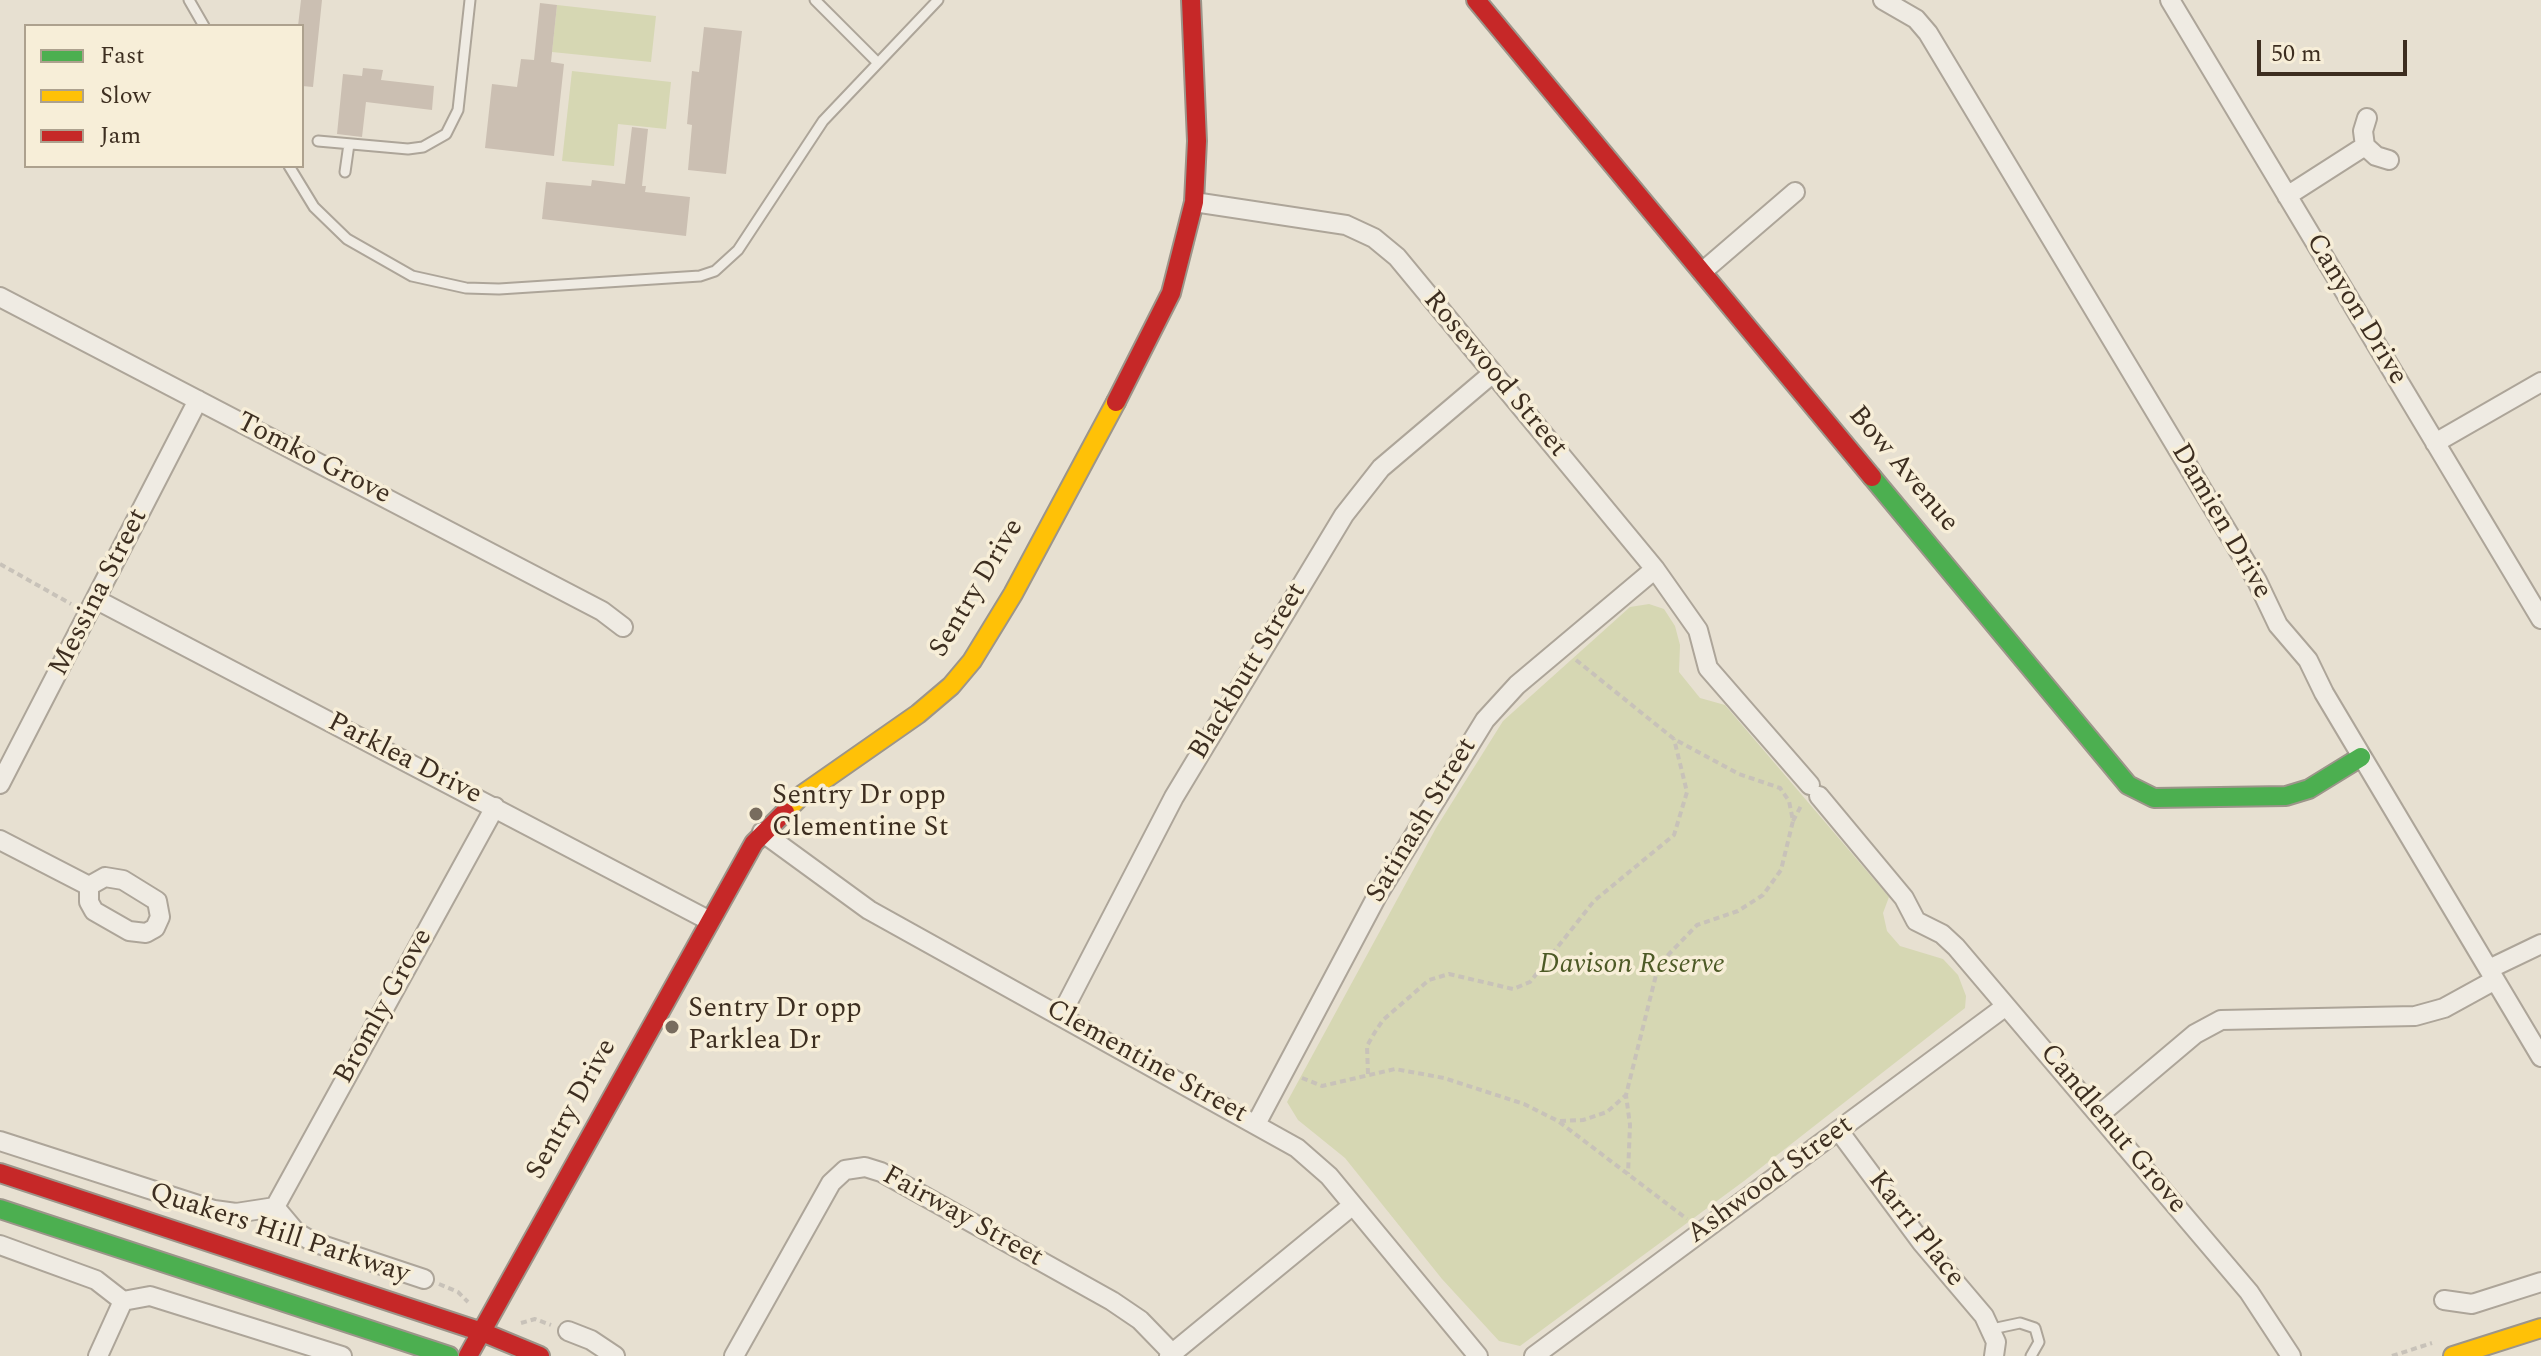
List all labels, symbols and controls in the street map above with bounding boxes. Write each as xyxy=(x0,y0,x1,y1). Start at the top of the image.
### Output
legend xyxy=(24,24,304,168)
scale bar xyxy=(2261,24,2411,74)
text: 50 m xyxy=(2271,36,2322,72)
text: Fast xyxy=(100,38,145,74)
text: Slow xyxy=(100,78,151,114)
text: Jam xyxy=(100,118,141,154)
street label: Canyon Drive xyxy=(2297,228,2413,392)
street label: Rosewood Street xyxy=(1415,285,1573,465)
street label: Bow Avenue xyxy=(1840,400,1964,540)
street label: Tomko Grove xyxy=(230,407,396,513)
street label: Damien Drive xyxy=(2162,438,2278,606)
street label: Messina Street xyxy=(43,504,157,682)
street label: Sentry Drive xyxy=(924,514,1032,664)
street label: Blackbutt Street xyxy=(1183,578,1315,766)
street label: Parklea Drive xyxy=(321,707,487,813)
street label: Satinash Street xyxy=(1361,732,1485,910)
place label: Sentry Dr opp Clementine St xyxy=(772,781,949,847)
marker: Sentry Dr opp Clementine St xyxy=(747,805,765,823)
street label: Bromly Grove xyxy=(329,924,441,1090)
park label: Davison Reserve xyxy=(1539,950,1725,984)
place label: Sentry Dr opp Parklea Dr xyxy=(688,994,862,1060)
street label: Clementine Street xyxy=(1039,994,1253,1132)
marker: Sentry Dr opp Parklea Dr xyxy=(663,1018,681,1036)
street label: Sentry Drive xyxy=(521,1034,625,1186)
street label: Candlenut Grove xyxy=(2031,1038,2193,1222)
street label: Ashwood Street xyxy=(1682,1110,1860,1252)
street label: Fairway Street xyxy=(876,1160,1048,1276)
street label: Karri Place xyxy=(1859,1165,1971,1295)
street label: Quakers Hill Parkway xyxy=(145,1177,413,1293)

